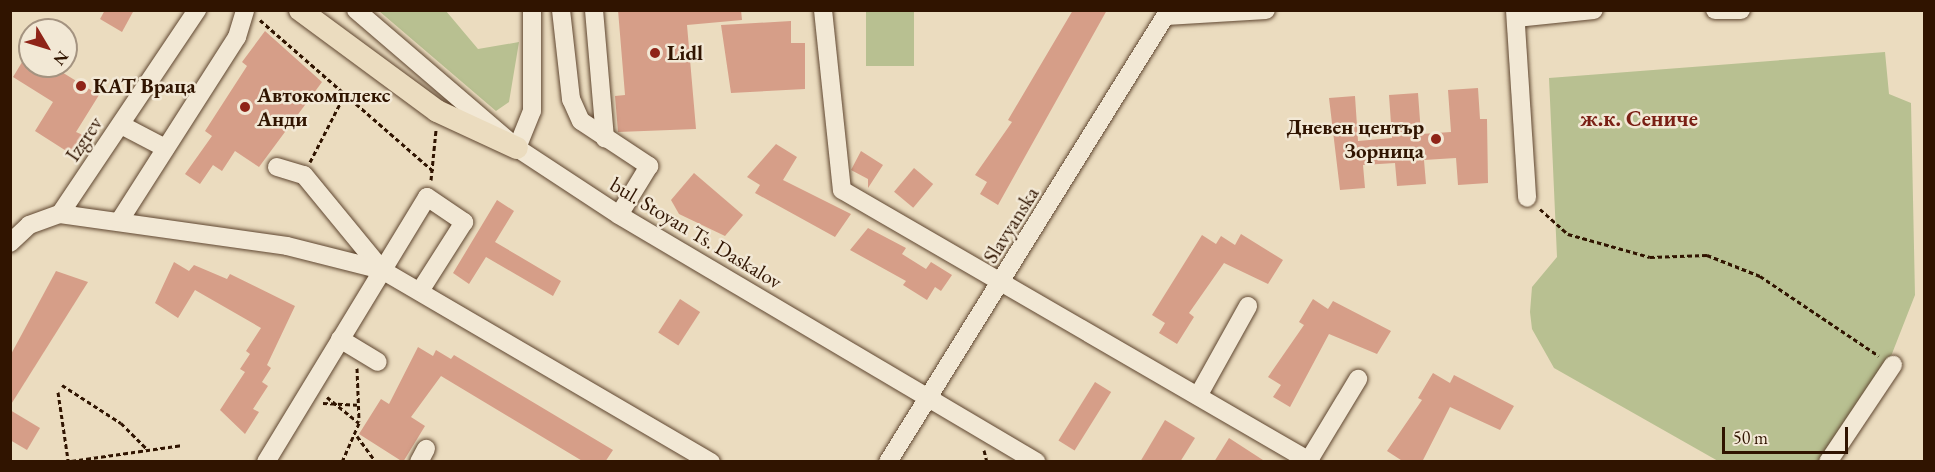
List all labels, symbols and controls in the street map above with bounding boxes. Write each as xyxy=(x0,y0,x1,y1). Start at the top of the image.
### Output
north arrow xyxy=(18,18,78,78)
place label: Lidl xyxy=(667,40,703,66)
marker: Lidl xyxy=(648,46,662,60)
text: N xyxy=(49,47,73,70)
place label: КАТ Враца xyxy=(93,73,196,99)
marker: КАТ Враца xyxy=(74,79,88,93)
place label: Автокомплекс Анди xyxy=(257,82,390,132)
marker: Автокомплекс Анди xyxy=(238,100,252,114)
district label: ж.к. Сениче xyxy=(1580,106,1698,132)
street label: Izgrev xyxy=(60,112,108,166)
place label: Дневен център Зорница xyxy=(1286,114,1424,164)
marker: Дневен център Зорница xyxy=(1429,132,1443,146)
street label: bul. Stoyan Ts. Daskalov xyxy=(605,172,787,294)
street label: Slavyanska xyxy=(978,182,1044,268)
scale bar xyxy=(1725,415,1851,453)
text: 50 m xyxy=(1733,426,1768,449)

